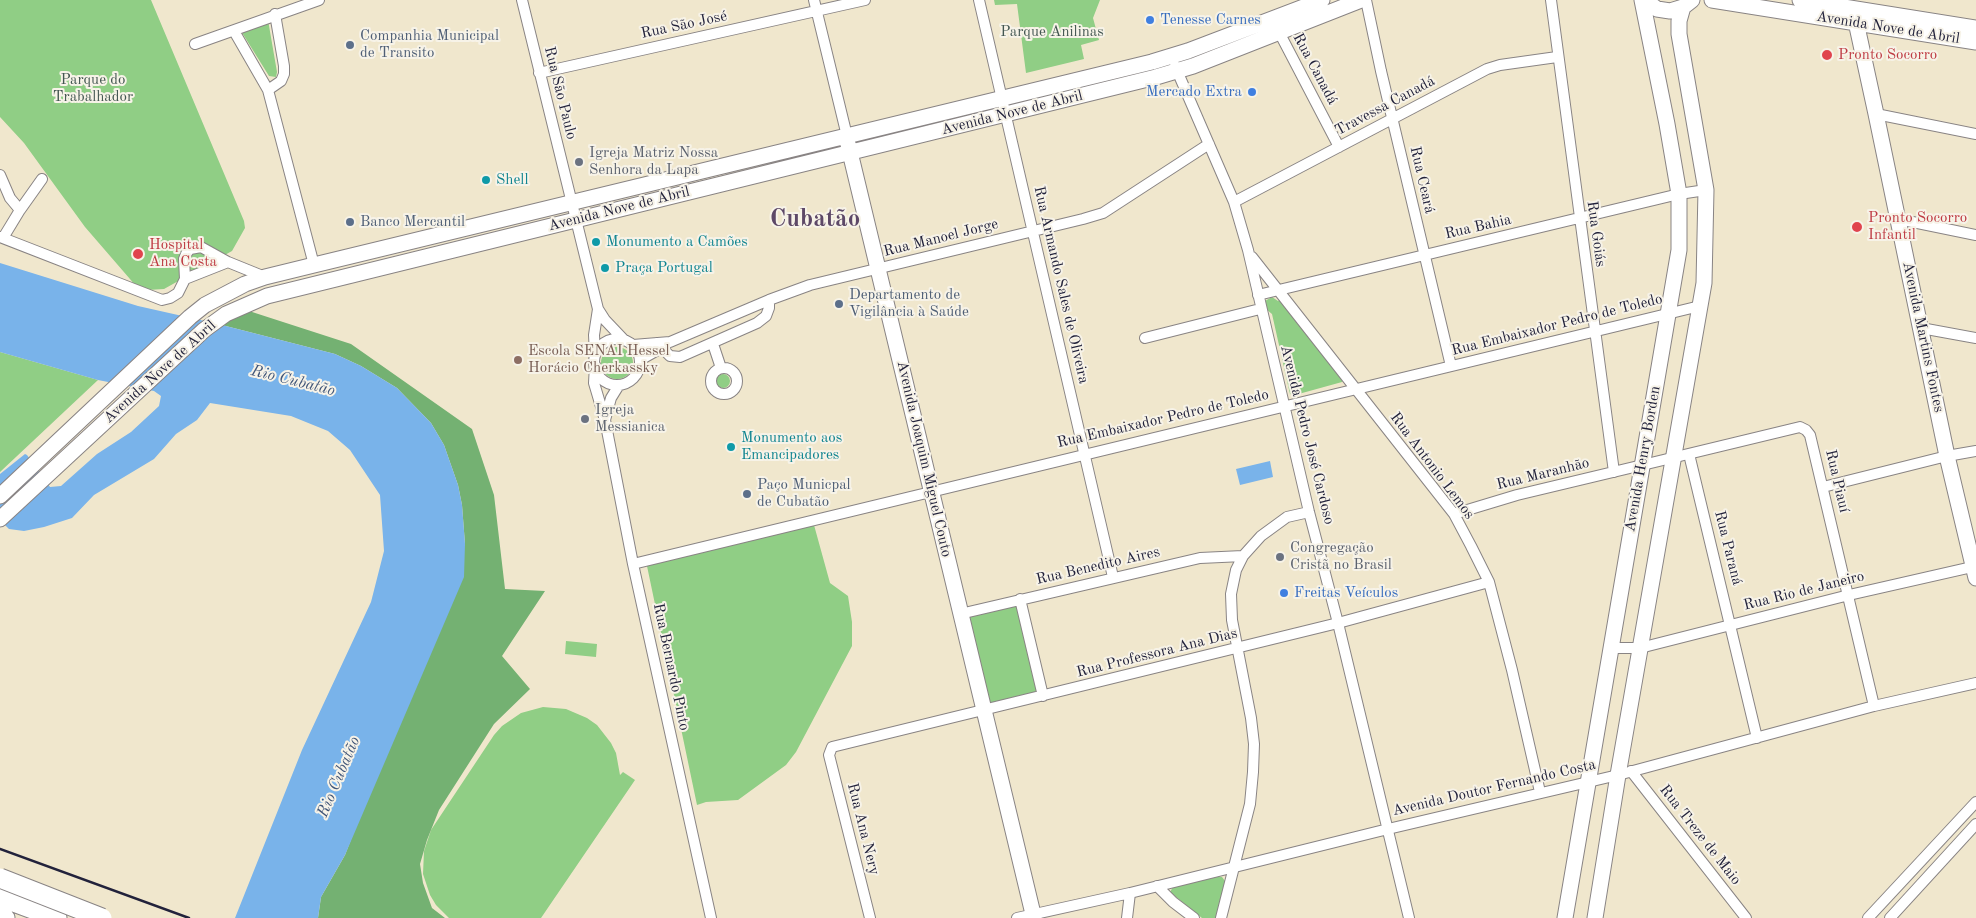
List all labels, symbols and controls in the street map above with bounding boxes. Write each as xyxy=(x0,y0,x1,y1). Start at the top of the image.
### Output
street label: Rua São José xyxy=(639,7,729,43)
street label: Avenida Nove de Abril xyxy=(1815,8,1961,48)
place label: Tenesse Carnes xyxy=(1160,11,1261,29)
marker: Tenesse Carnes xyxy=(1144,14,1156,26)
park label: Parque Anilinas xyxy=(1000,23,1104,41)
place label: Companhia Municipal de Transito xyxy=(360,27,499,62)
street label: Rua Canadá xyxy=(1289,30,1341,108)
marker: Companhia Municipal de Transito xyxy=(344,39,356,51)
street label: Rua São Paulo xyxy=(540,45,580,141)
place label: Pronto Socorro xyxy=(1838,46,1937,64)
marker: Pronto Socorro xyxy=(1820,48,1834,62)
park label: Parque do Trabalhador xyxy=(53,71,133,106)
street label: Travessa Canadá xyxy=(1332,72,1438,140)
place label: Mercado Extra xyxy=(1146,83,1242,101)
marker: Mercado Extra xyxy=(1246,86,1258,98)
street label: Avenida Nove de Abril xyxy=(939,87,1085,139)
place label: Igreja Matriz Nossa Senhora da Lapa xyxy=(589,144,718,179)
street label: Rua Ceará xyxy=(1406,145,1438,215)
marker: Igreja Matriz Nossa Senhora da Lapa xyxy=(573,156,585,168)
place label: Shell xyxy=(496,171,528,189)
marker: Shell xyxy=(480,174,492,186)
street label: Avenida Nove de Abril xyxy=(546,183,692,235)
street label: Rua Armando Sales de Oliveira xyxy=(1029,184,1093,386)
street label: Rua Goiás xyxy=(1582,200,1610,268)
district label: Cubatão xyxy=(770,204,860,234)
place label: Pronto Socorro Infantil xyxy=(1868,209,1967,244)
street label: Rua Bahia xyxy=(1443,211,1513,243)
place label: Banco Mercantil xyxy=(360,213,465,231)
street label: Rua Manoel Jorge xyxy=(882,215,1000,261)
marker: Banco Mercantil xyxy=(344,216,356,228)
marker: Pronto Socorro Infantil xyxy=(1850,220,1864,234)
place label: Monumento a Camões xyxy=(606,233,748,251)
place label: Hospital Ana Costa xyxy=(149,236,217,271)
marker: Monumento a Camões xyxy=(590,236,602,248)
marker: Hospital Ana Costa xyxy=(131,247,145,261)
place label: Praça Portugal xyxy=(615,259,713,277)
street label: Avenida Martins Fontes xyxy=(1898,260,1948,414)
marker: Praça Portugal xyxy=(599,262,611,274)
place label: Departamento de Vigilância à Saúde xyxy=(849,286,969,321)
street label: Rua Embaixador Pedro de Toledo xyxy=(1450,290,1664,360)
marker: Departamento de Vigilância à Saúde xyxy=(833,298,845,310)
street label: Avenida Nove de Abril xyxy=(100,317,220,427)
place label: Escola SENAI Hessel Horácio Cherkassky xyxy=(528,342,669,377)
street label: Avenida Pedro José Cardoso xyxy=(1276,343,1338,527)
marker: Escola SENAI Hessel Horácio Cherkassky xyxy=(512,354,524,366)
street label: Avenida Joaquim Miguel Couto xyxy=(893,359,955,559)
water label: Rio Cubatão xyxy=(249,361,337,401)
street label: Avenida Henry Borden xyxy=(1621,385,1665,533)
street label: Rua Embaixador Pedro de Toledo xyxy=(1055,386,1271,452)
place label: Igreja Messianica xyxy=(595,401,665,436)
street label: Rua Antonio Lemos xyxy=(1386,409,1478,523)
marker: Igreja Messianica xyxy=(579,413,591,425)
place label: Monumento aos Emancipadores xyxy=(741,429,842,464)
marker: Monumento aos Emancipadores xyxy=(725,441,737,453)
street label: Rua Piauí xyxy=(1821,448,1853,514)
street label: Rua Maranhão xyxy=(1495,454,1591,494)
place label: Paço Municpal de Cubatão xyxy=(757,476,851,511)
marker: Paço Municpal de Cubatão xyxy=(741,488,753,500)
street label: Rua Paraná xyxy=(1710,509,1746,587)
place label: Congregação Cristã no Brasil xyxy=(1290,539,1392,574)
street label: Rua Benedito Aires xyxy=(1034,543,1162,589)
marker: Congregação Cristã no Brasil xyxy=(1274,551,1286,563)
street label: Rua Rio de Janeiro xyxy=(1742,567,1866,615)
place label: Freitas Veículos xyxy=(1294,584,1398,602)
marker: Freitas Veículos xyxy=(1278,587,1290,599)
street label: Rua Bernardo Pinto xyxy=(649,602,693,732)
street label: Rua Professora Ana Dias xyxy=(1075,624,1239,682)
water label: Rio Cubatão xyxy=(313,734,365,820)
street label: Avenida Doutor Fernando Costa xyxy=(1391,756,1597,820)
street label: Rua Ana Nery xyxy=(843,781,883,877)
street label: Rua Treze de Maio xyxy=(1655,781,1745,889)

